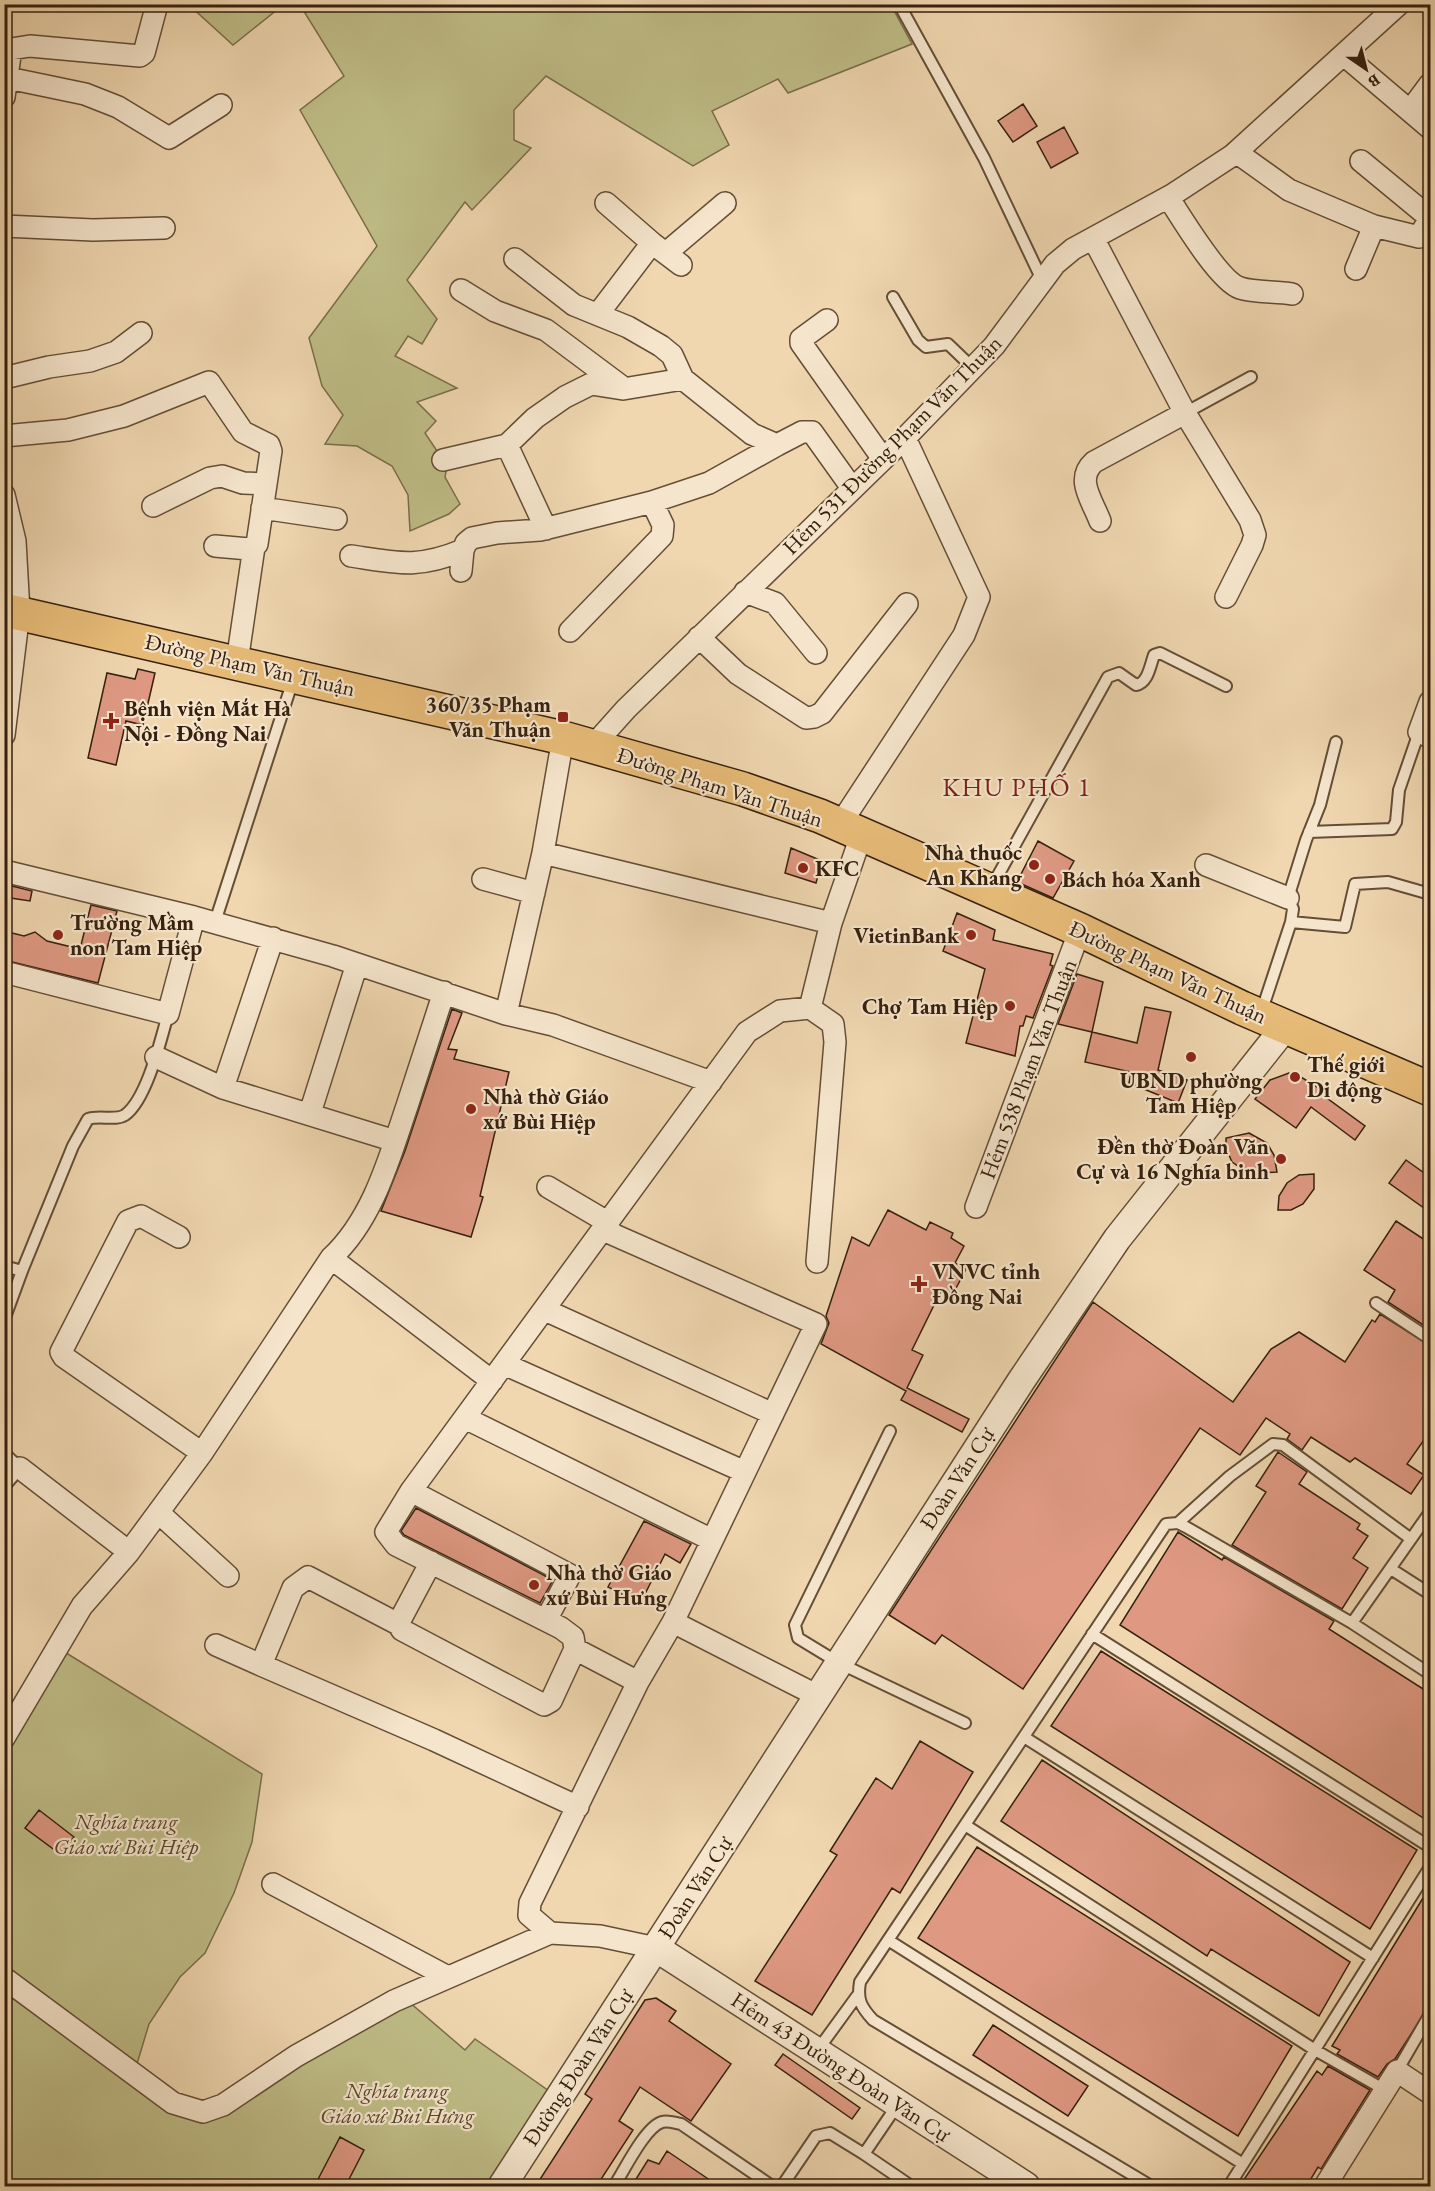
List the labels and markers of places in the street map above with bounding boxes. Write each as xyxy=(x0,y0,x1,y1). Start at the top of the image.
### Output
place label: 360/35 Phạm Văn Thuận xyxy=(426,690,552,744)
place label: Bệnh viện Mắt Hà Nội - Đồng Nai xyxy=(124,694,291,748)
marker: 360/35 Phạm Văn Thuận xyxy=(556,710,570,724)
marker: Bệnh viện Mắt Hà Nội - Đồng Nai xyxy=(102,712,120,730)
place label: Nhà thuốc An Khang xyxy=(924,838,1023,892)
place label: KFC xyxy=(815,854,859,883)
marker: Nhà thuốc An Khang xyxy=(1027,858,1041,872)
marker: KFC xyxy=(796,861,810,875)
place label: Bách hóa Xanh xyxy=(1062,865,1201,894)
marker: Bách hóa Xanh xyxy=(1043,872,1057,886)
place label: Trường Mầm non Tam Hiệp xyxy=(70,908,202,962)
place label: VietinBank xyxy=(853,921,960,950)
marker: Trường Mầm non Tam Hiệp xyxy=(51,928,65,942)
marker: VietinBank xyxy=(964,928,978,942)
place label: Chợ Tam Hiệp xyxy=(862,992,998,1021)
marker: Chợ Tam Hiệp xyxy=(1003,999,1017,1013)
marker: UBND phường Tam Hiệp xyxy=(1184,1050,1198,1064)
place label: Thế giới Di động xyxy=(1307,1050,1385,1104)
place label: UBND phường Tam Hiệp xyxy=(1120,1066,1263,1120)
marker: Thế giới Di động xyxy=(1288,1070,1302,1084)
place label: Nhà thờ Giáo xứ Bùi Hiệp xyxy=(483,1082,609,1136)
marker: Nhà thờ Giáo xứ Bùi Hiệp xyxy=(464,1102,478,1116)
place label: Đền thờ Đoàn Văn Cự và 16 Nghĩa binh xyxy=(1076,1132,1270,1186)
marker: Đền thờ Đoàn Văn Cự và 16 Nghĩa binh xyxy=(1274,1152,1288,1166)
place label: VNVC tỉnh Đồng Nai xyxy=(932,1257,1040,1311)
marker: VNVC tỉnh Đồng Nai xyxy=(910,1275,928,1293)
place label: Nhà thờ Giáo xứ Bùi Hưng xyxy=(546,1558,672,1612)
marker: Nhà thờ Giáo xứ Bùi Hưng xyxy=(527,1578,541,1592)

